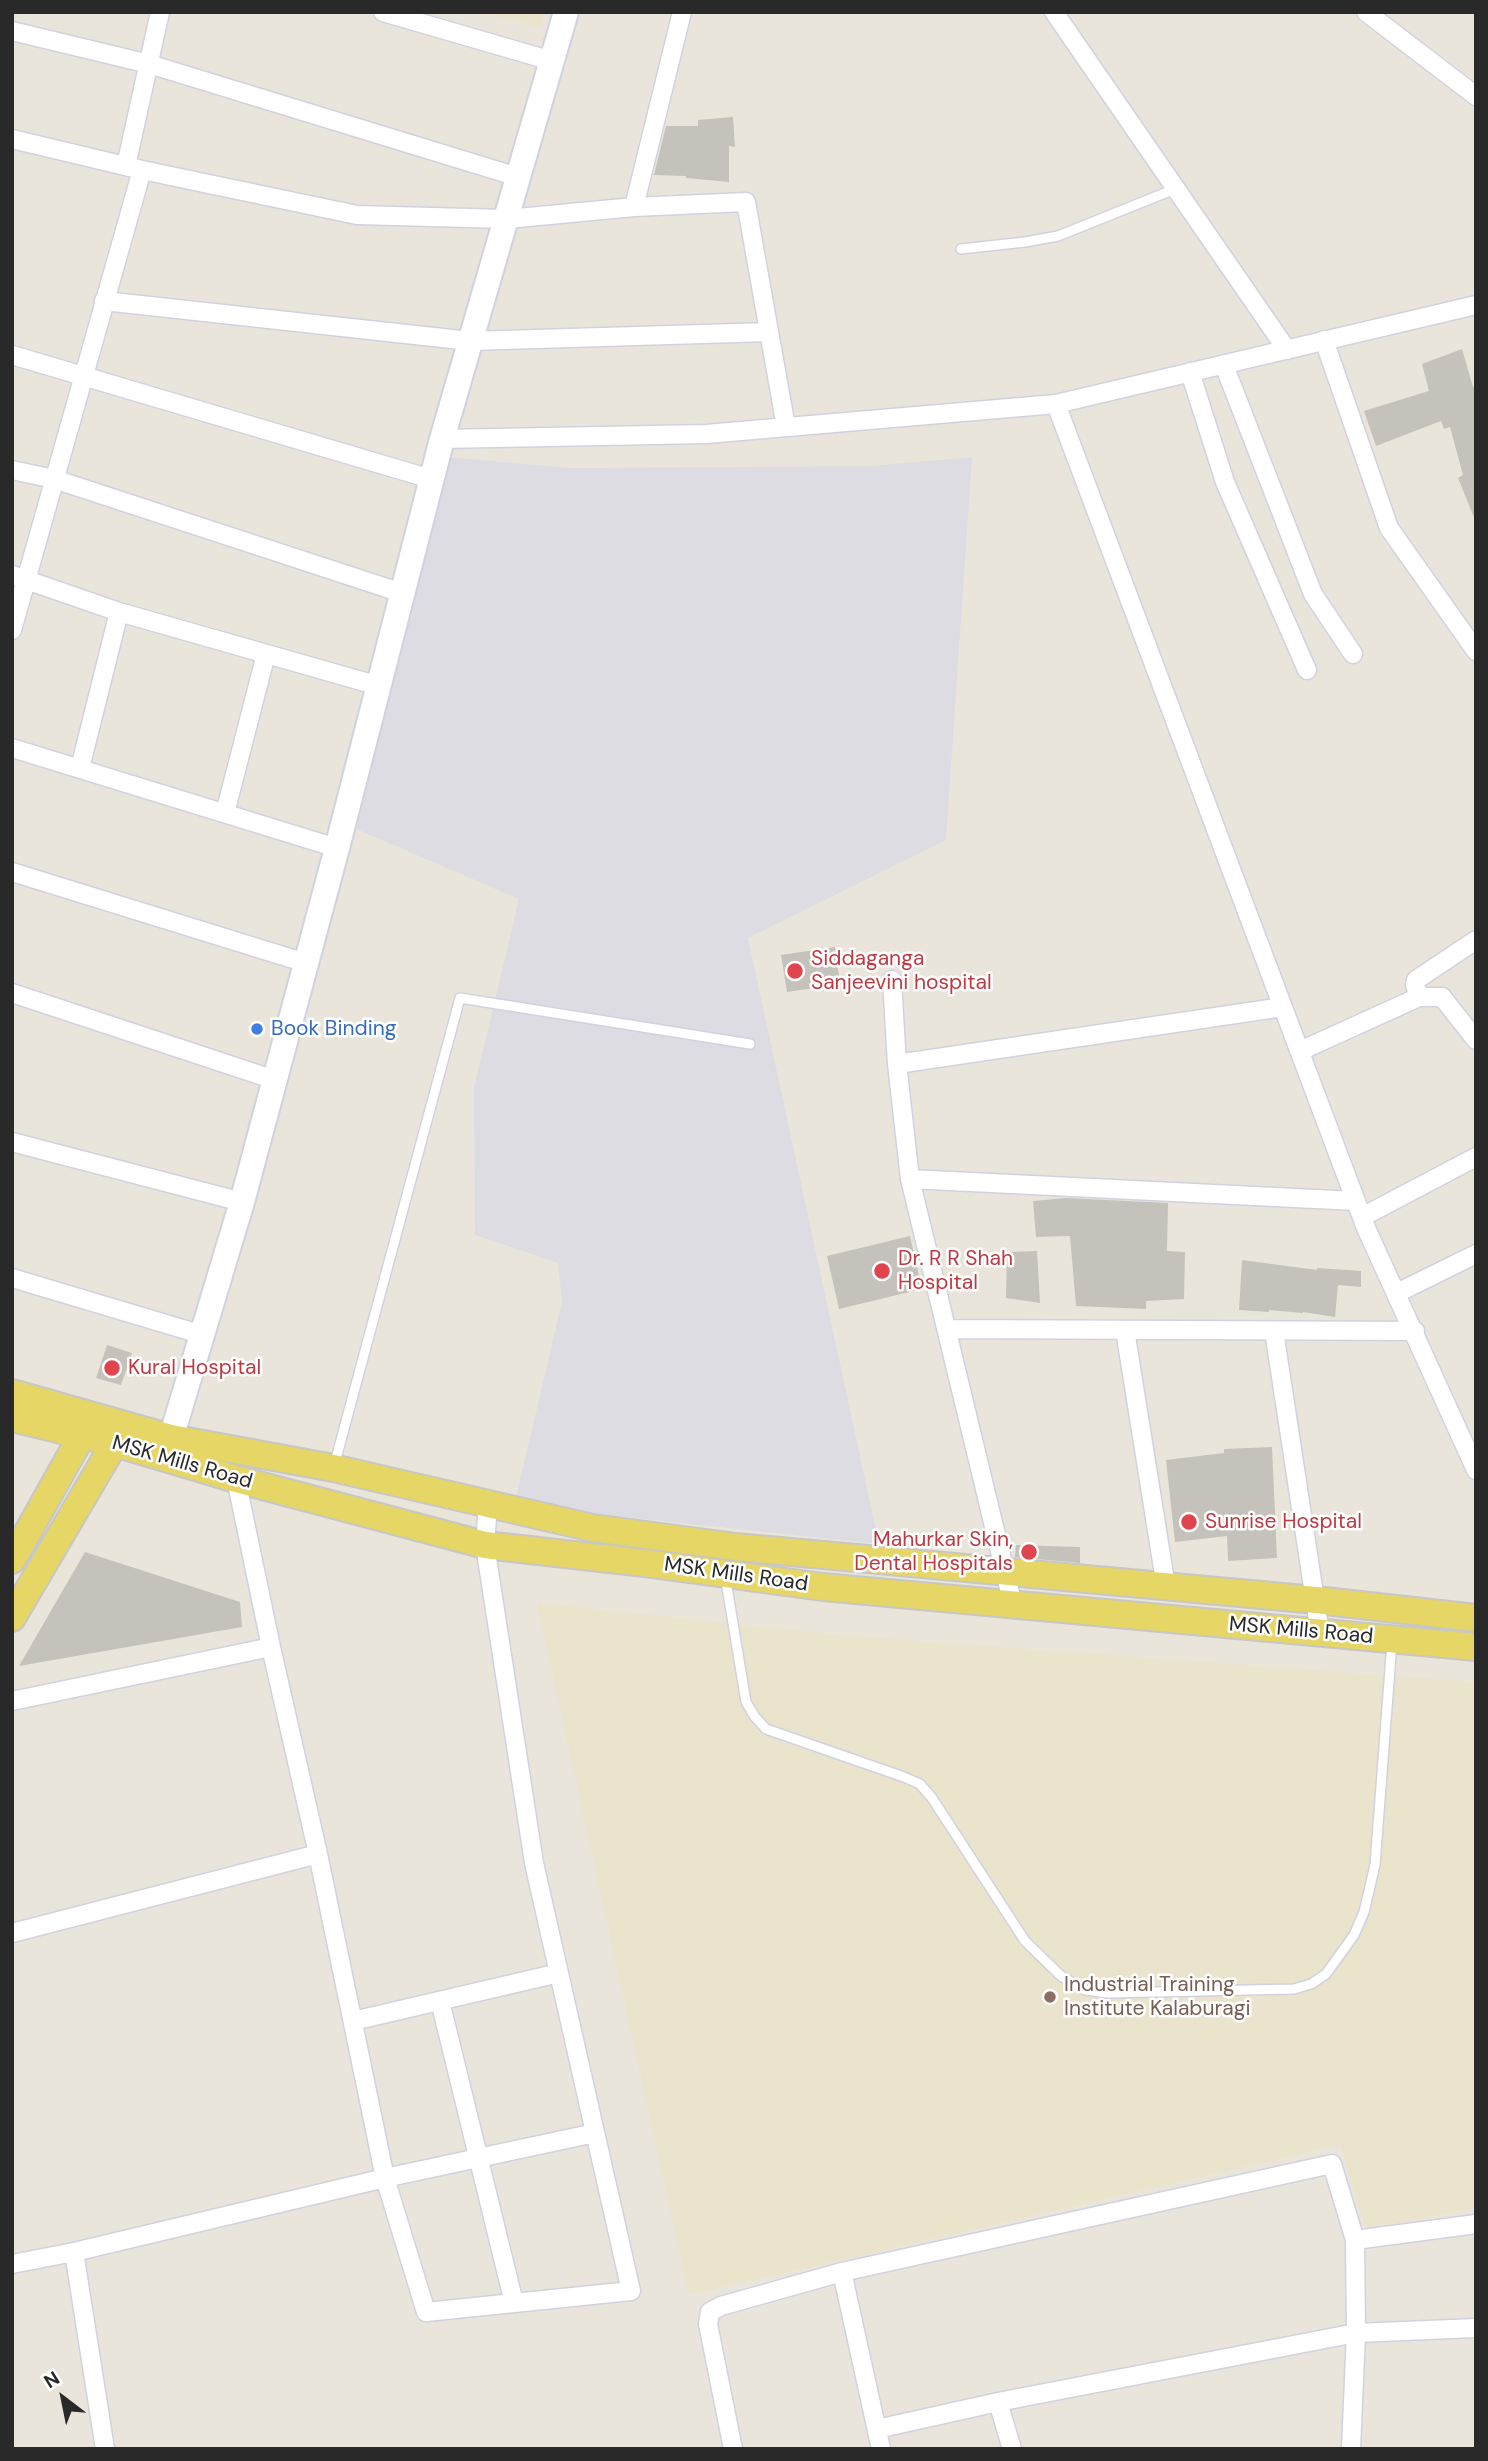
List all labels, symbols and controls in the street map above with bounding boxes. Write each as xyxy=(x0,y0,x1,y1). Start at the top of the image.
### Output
place label: Siddaganga Sanjeevini hospital xyxy=(811,946,992,996)
marker: Siddaganga Sanjeevini hospital xyxy=(785,961,805,981)
place label: Book Binding xyxy=(271,1016,396,1042)
marker: Book Binding xyxy=(249,1021,265,1037)
place label: Dr. R R Shah Hospital xyxy=(898,1246,1013,1296)
marker: Dr. R R Shah Hospital xyxy=(872,1261,892,1281)
place label: Kural Hospital xyxy=(128,1355,261,1381)
marker: Kural Hospital xyxy=(102,1358,122,1378)
street label: MSK Mills Road xyxy=(109,1431,255,1495)
place label: Sunrise Hospital xyxy=(1205,1509,1362,1535)
marker: Sunrise Hospital xyxy=(1179,1512,1199,1532)
place label: Mahurkar Skin, Dental Hospitals xyxy=(854,1527,1013,1577)
marker: Mahurkar Skin, Dental Hospitals xyxy=(1019,1542,1039,1562)
street label: MSK Mills Road xyxy=(663,1552,809,1598)
street label: MSK Mills Road xyxy=(1228,1612,1374,1650)
place label: Industrial Training Institute Kalaburagi xyxy=(1064,1972,1251,2022)
marker: Industrial Training Institute Kalaburagi xyxy=(1042,1989,1058,2005)
north arrow xyxy=(28,2363,98,2433)
text: N xyxy=(39,2365,64,2394)

